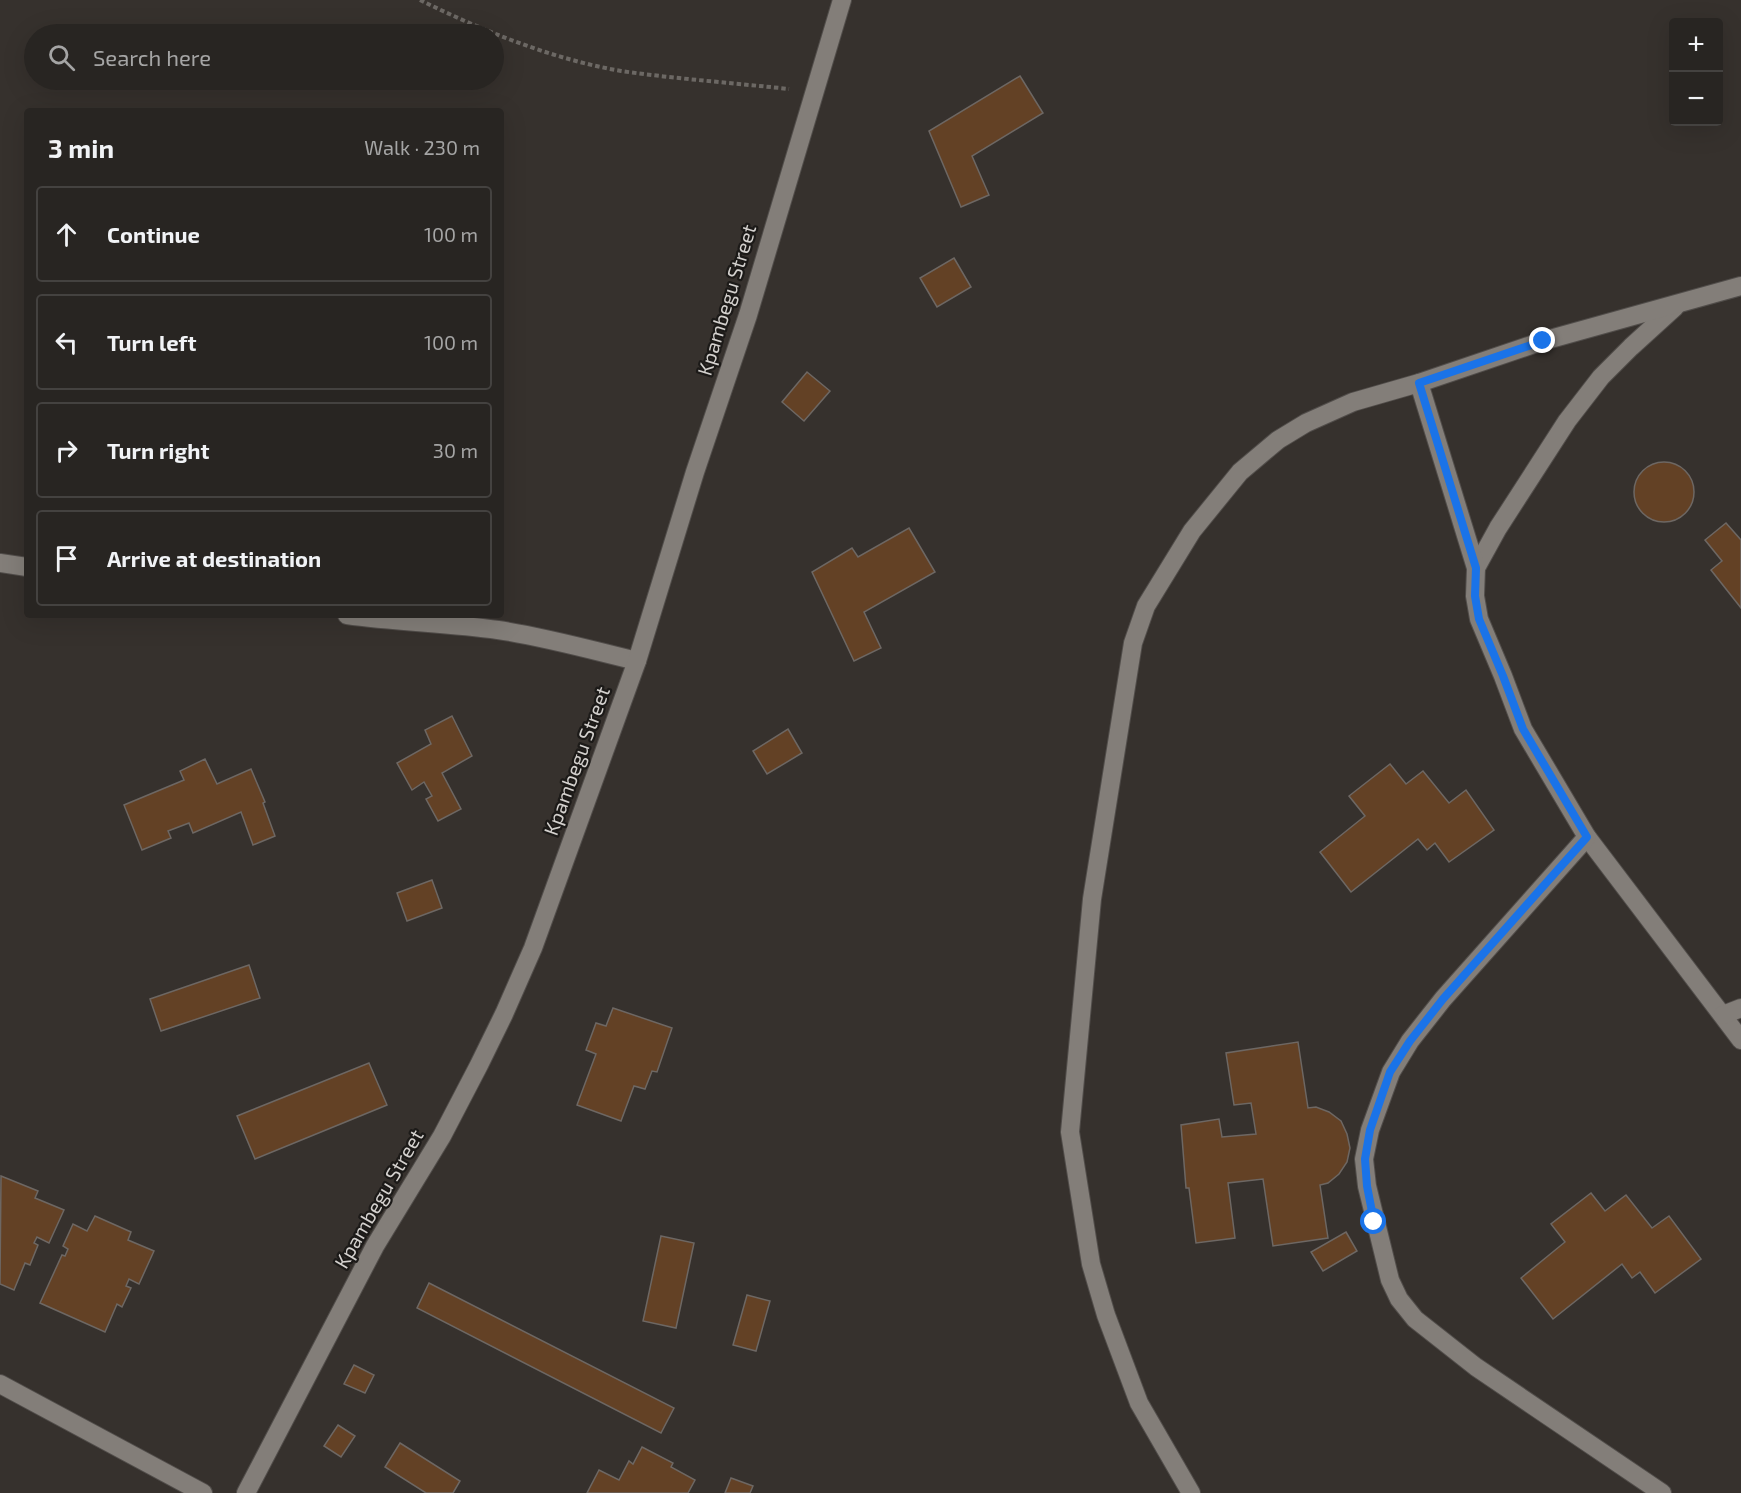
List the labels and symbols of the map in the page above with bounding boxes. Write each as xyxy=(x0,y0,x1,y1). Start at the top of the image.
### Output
street label: Kpambegu Street xyxy=(692,221,761,378)
route end xyxy=(1529,327,1555,353)
street label: Kpambegu Street xyxy=(538,683,614,838)
street label: Kpambegu Street xyxy=(329,1124,428,1272)
route start xyxy=(1360,1208,1386,1234)

